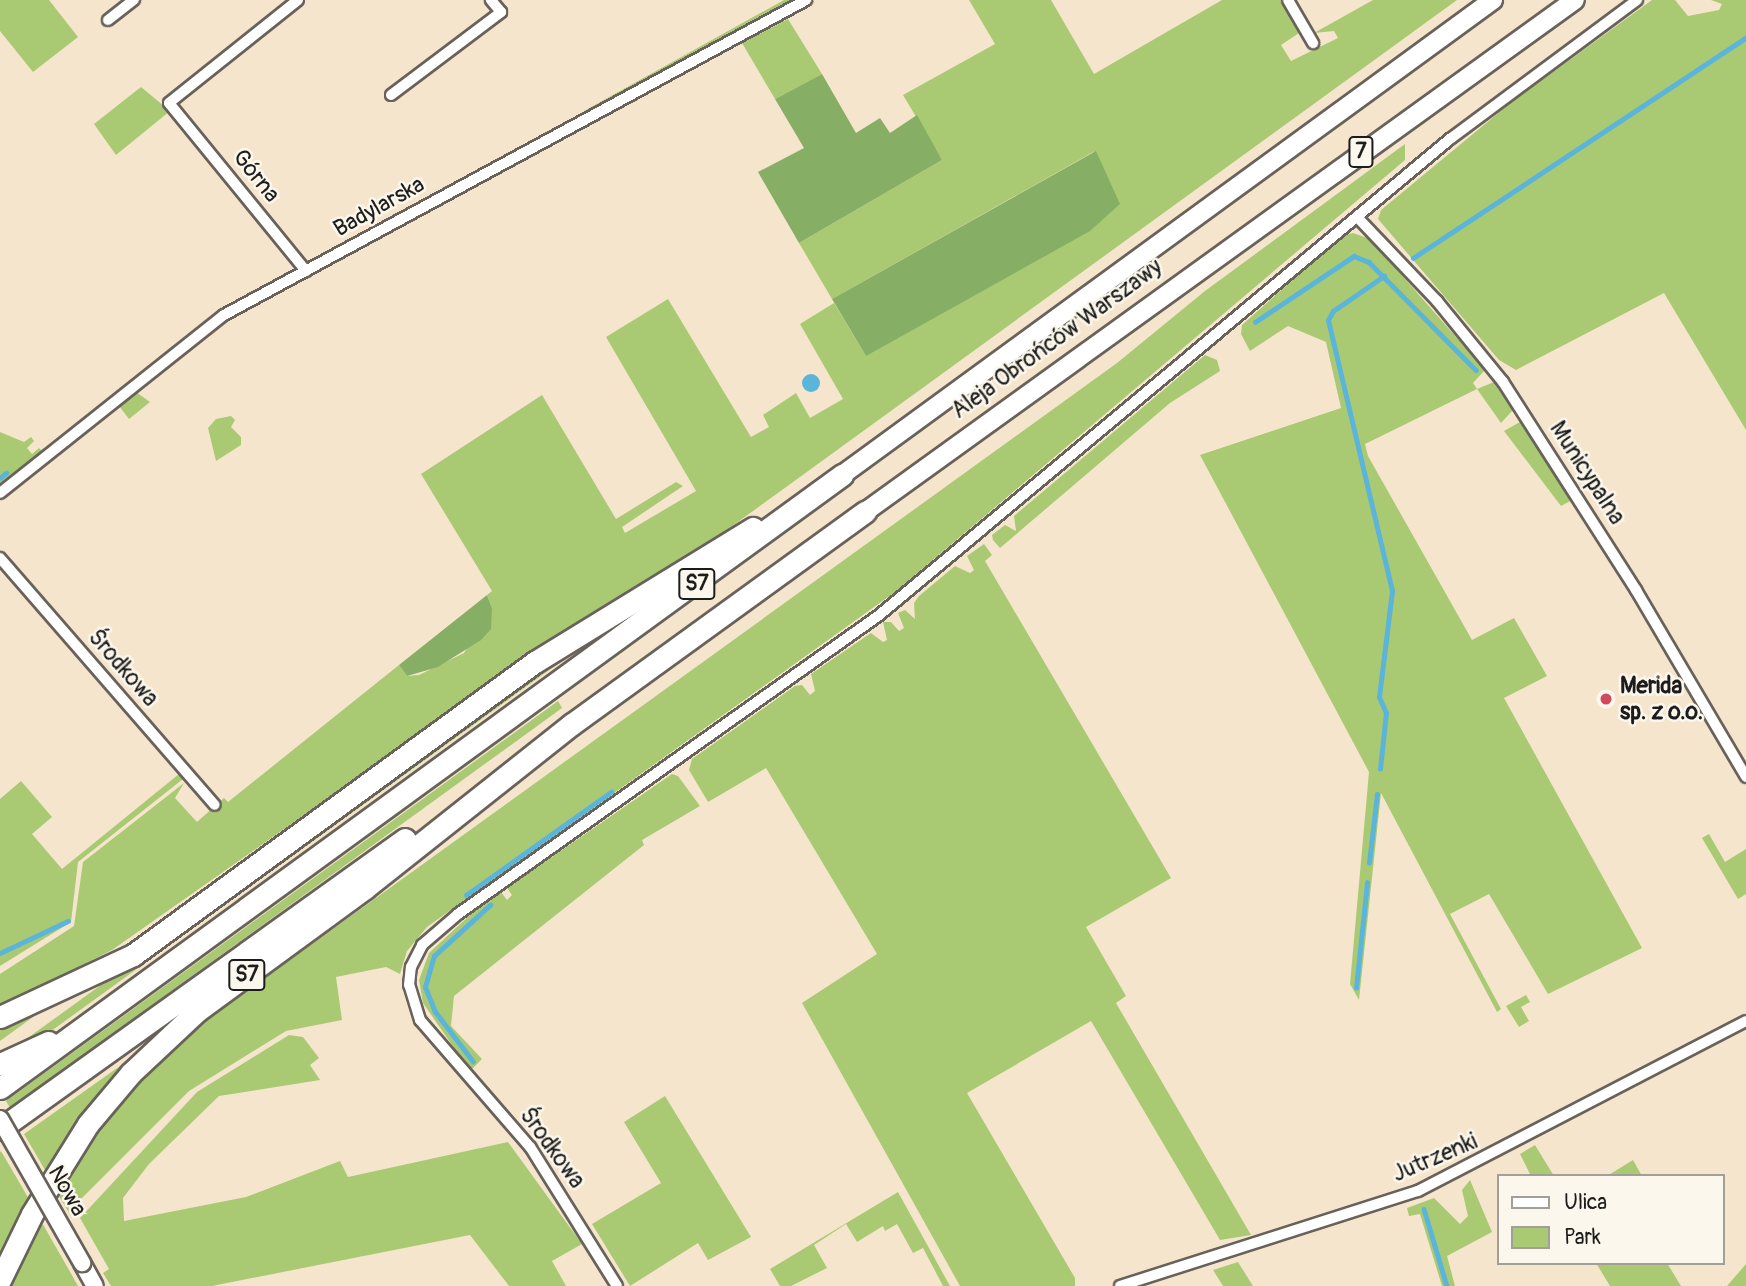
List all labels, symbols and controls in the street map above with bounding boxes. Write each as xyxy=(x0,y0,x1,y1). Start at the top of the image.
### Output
road number: 7 xyxy=(1347,134,1375,170)
street label: Górna xyxy=(226,144,286,208)
street label: Badylarska xyxy=(329,171,429,243)
street label: Aleja Obrońców Warszawy xyxy=(946,253,1168,425)
street label: Municypalna xyxy=(1543,416,1631,530)
road number: S7 xyxy=(678,566,716,602)
street label: Środkowa xyxy=(82,624,164,712)
place label: Merida sp. z o.o. xyxy=(1620,672,1703,726)
marker: Merida sp. z o.o. xyxy=(1598,691,1614,707)
road number: S7 xyxy=(228,958,266,992)
street label: Środkowa xyxy=(514,1102,590,1194)
street label: Jutrzenki xyxy=(1388,1128,1482,1188)
street label: Nowa xyxy=(42,1161,92,1221)
legend xyxy=(1498,1174,1725,1265)
text: Ulica xyxy=(1564,1189,1607,1216)
text: Park xyxy=(1564,1224,1601,1251)

